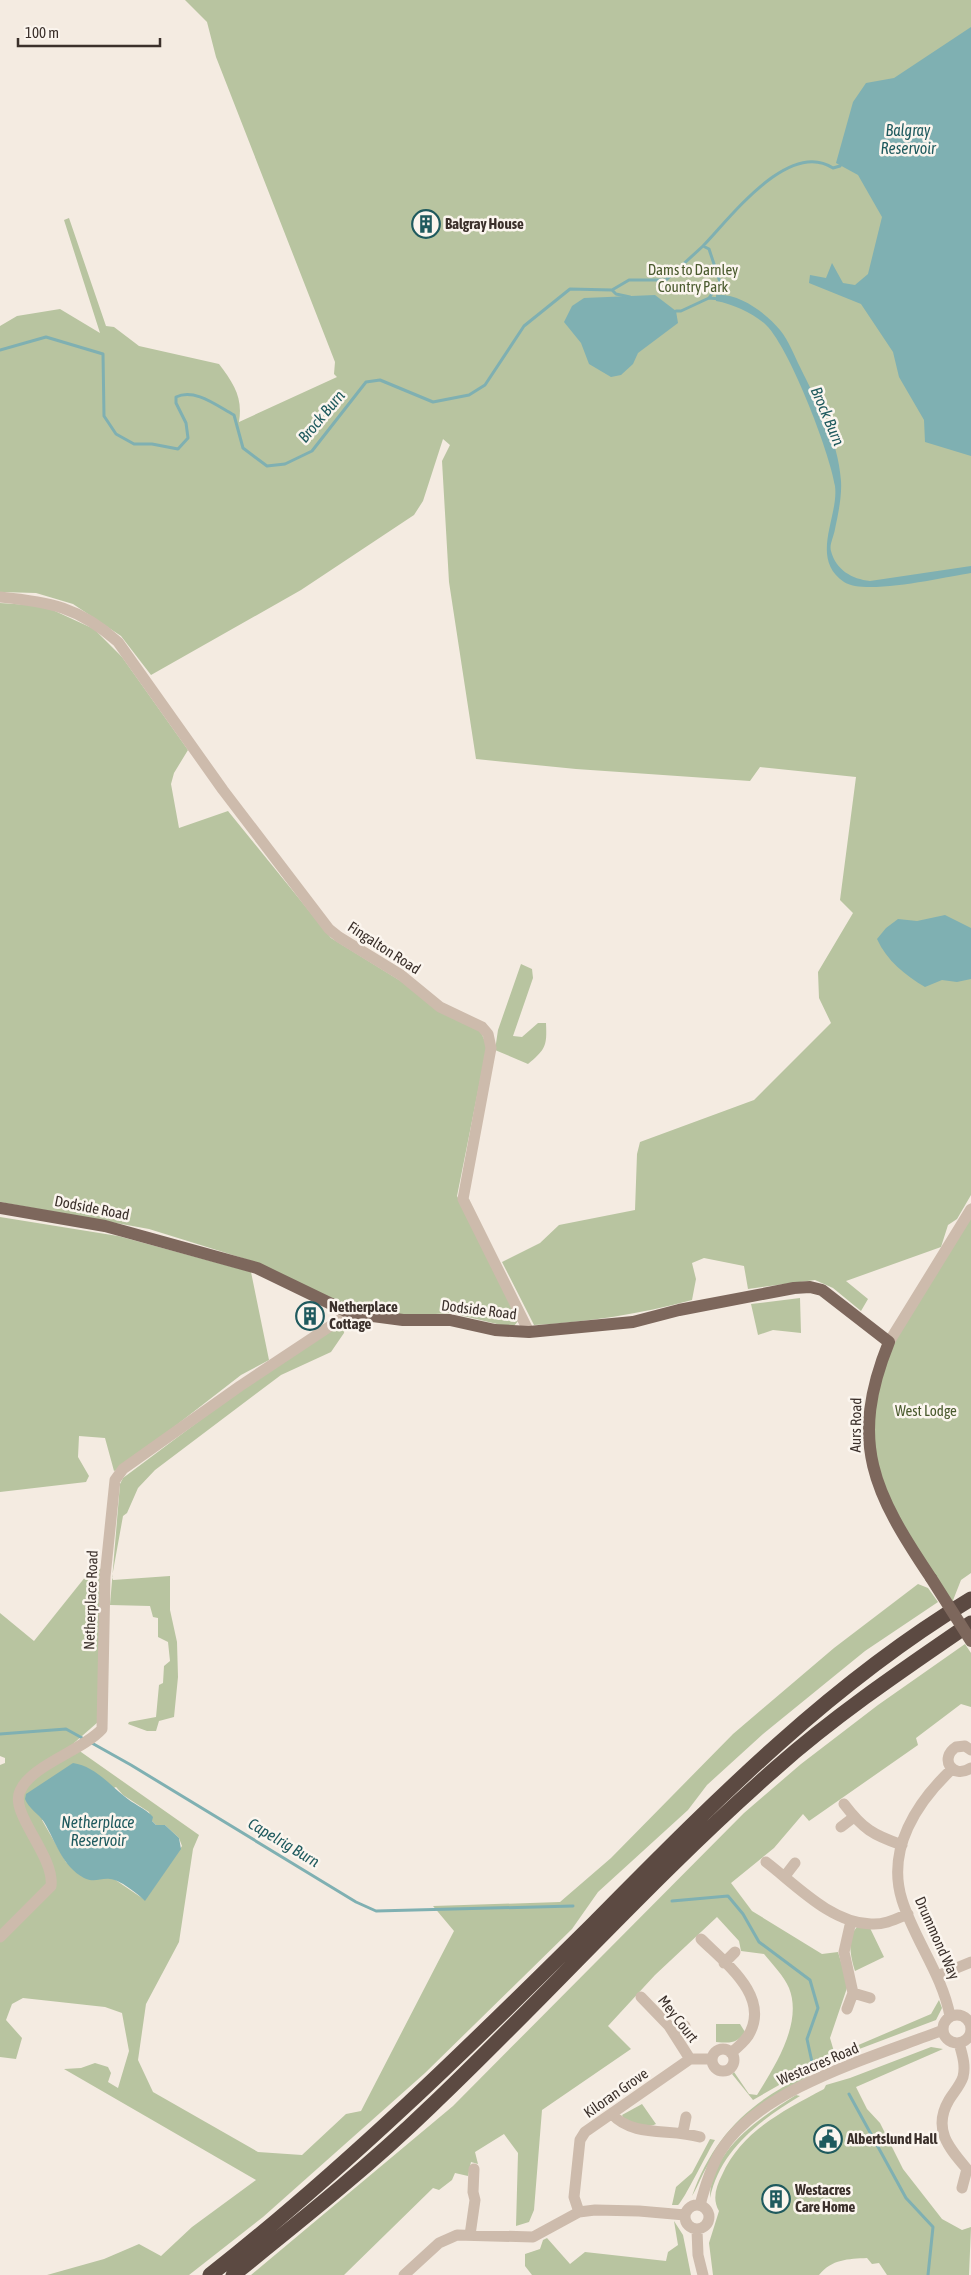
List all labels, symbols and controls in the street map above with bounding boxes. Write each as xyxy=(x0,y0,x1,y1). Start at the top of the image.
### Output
scale bar xyxy=(18,15,160,47)
text: 100 m xyxy=(25,24,59,41)
water label: Balgray Reservoir xyxy=(880,121,937,157)
building icon: Balgray House xyxy=(411,209,441,239)
place label: Balgray House xyxy=(445,215,524,232)
park label: Dams to Darnley Country Park xyxy=(648,261,738,295)
water label: Brock Burn xyxy=(808,384,849,448)
water label: Brock Burn xyxy=(294,386,348,446)
street label: Fingalton Road xyxy=(345,918,424,977)
street label: Dodside Road xyxy=(53,1192,131,1223)
street label: Dodside Road xyxy=(440,1296,518,1323)
place label: Netherplace Cottage xyxy=(329,1298,398,1332)
building icon: Netherplace Cottage xyxy=(295,1301,325,1331)
street label: Aurs Road xyxy=(847,1397,864,1453)
park label: West Lodge xyxy=(895,1402,957,1419)
street label: Netherplace Road xyxy=(80,1550,101,1650)
water label: Netherplace Reservoir xyxy=(61,1813,135,1849)
water label: Capelrig Burn xyxy=(245,1814,323,1871)
street label: Drummond Way xyxy=(912,1894,963,1982)
street label: Mey Court xyxy=(655,1992,702,2045)
street label: Westacres Road xyxy=(775,2039,861,2088)
street label: Kiloran Grove xyxy=(580,2064,651,2121)
public building icon: Albertslund Hall xyxy=(813,2124,843,2154)
place label: Albertslund Hall xyxy=(846,2130,938,2147)
place label: Westacres Care Home xyxy=(794,2181,856,2215)
building icon: Westacres Care Home xyxy=(761,2184,791,2214)

